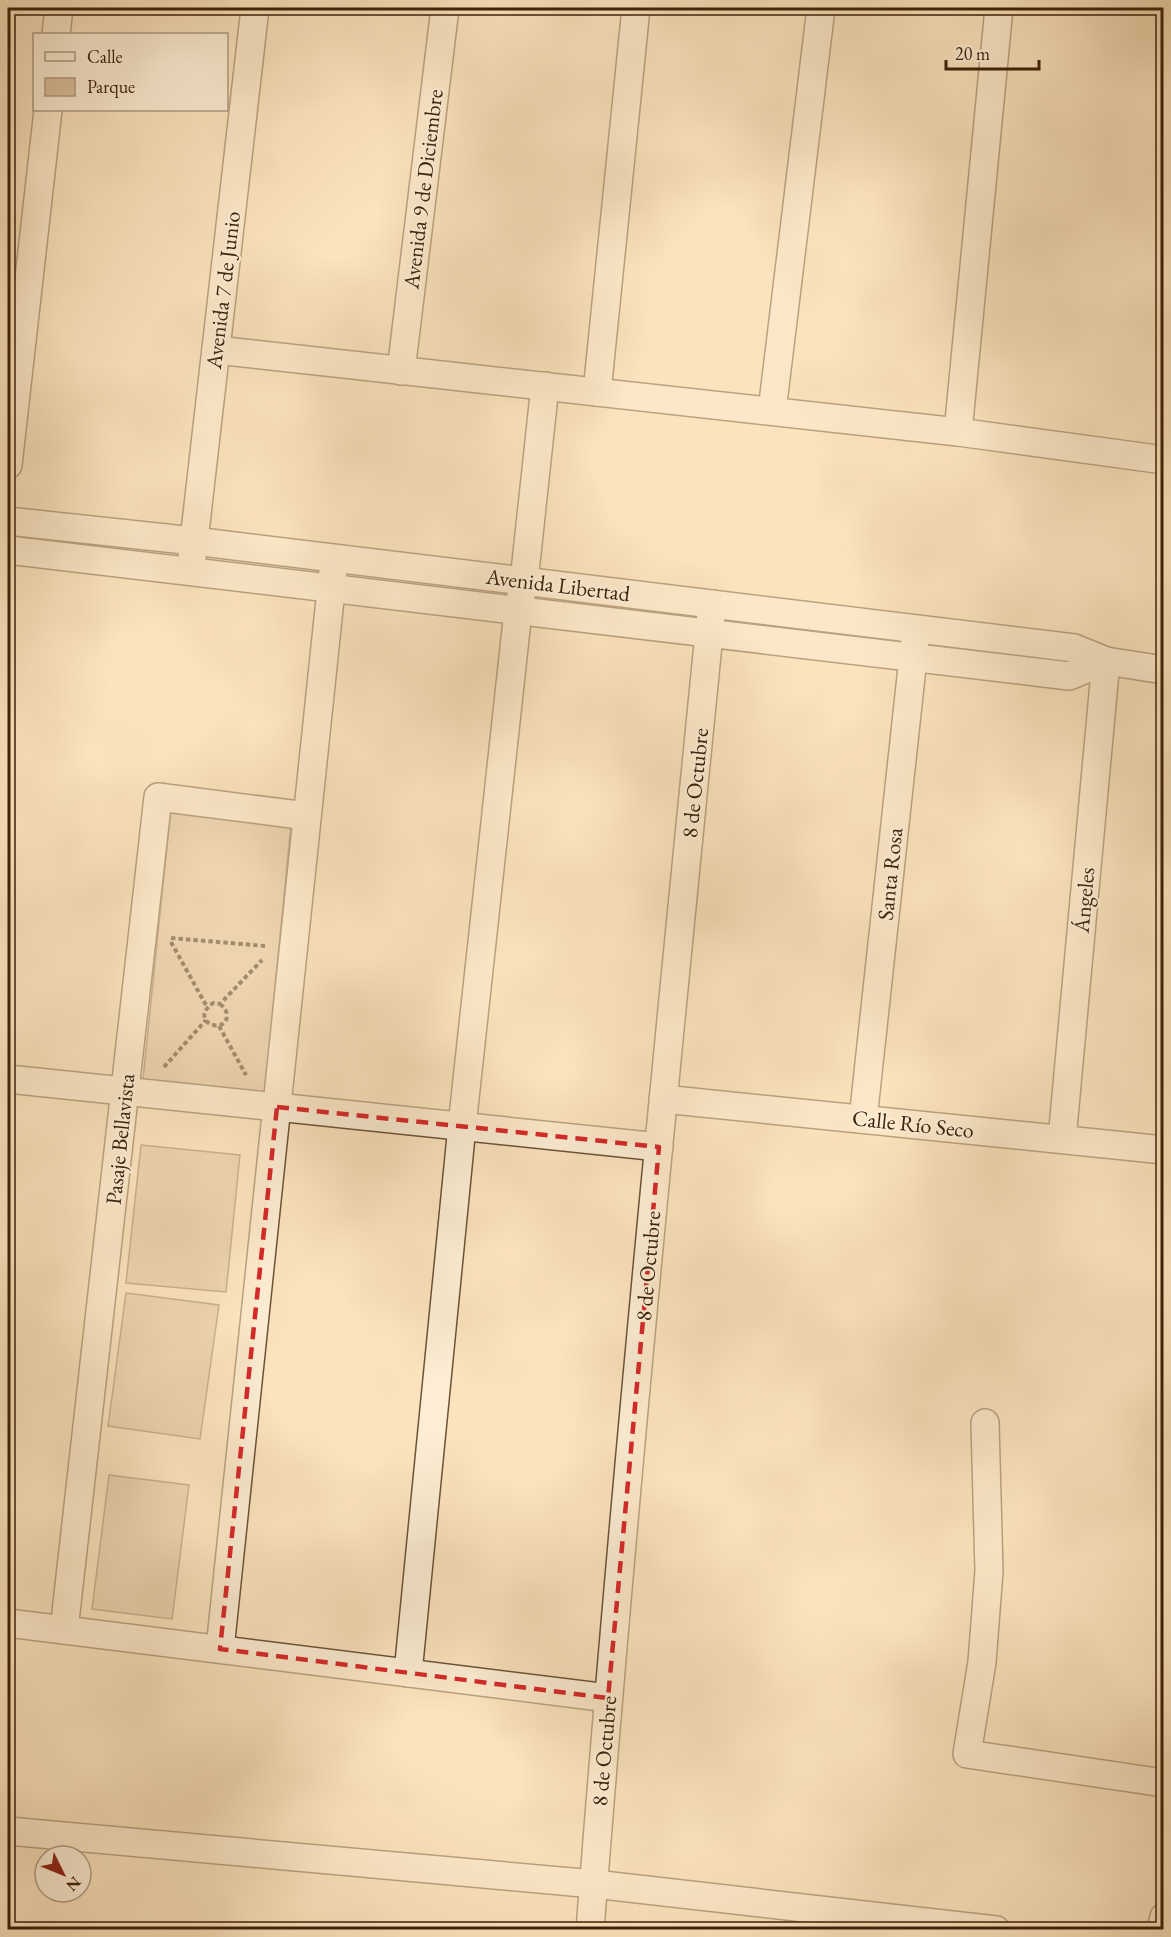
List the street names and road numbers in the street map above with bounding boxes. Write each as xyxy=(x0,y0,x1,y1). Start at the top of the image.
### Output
street label: Avenida 9 de Diciembre xyxy=(396,87,450,292)
street label: Avenida 7 de Junio xyxy=(199,209,247,372)
street label: Avenida Libertad xyxy=(483,562,633,608)
street label: 8 de Octubre xyxy=(675,726,715,840)
street label: Santa Rosa xyxy=(871,826,909,922)
street label: Ángeles xyxy=(1067,866,1101,935)
street label: Pasaje Bellavista xyxy=(99,1072,141,1206)
street label: Calle Río Seco xyxy=(851,1103,975,1145)
street label: 8 de Octubre xyxy=(629,1209,667,1322)
street label: 8 de Octubre xyxy=(585,1694,623,1807)

